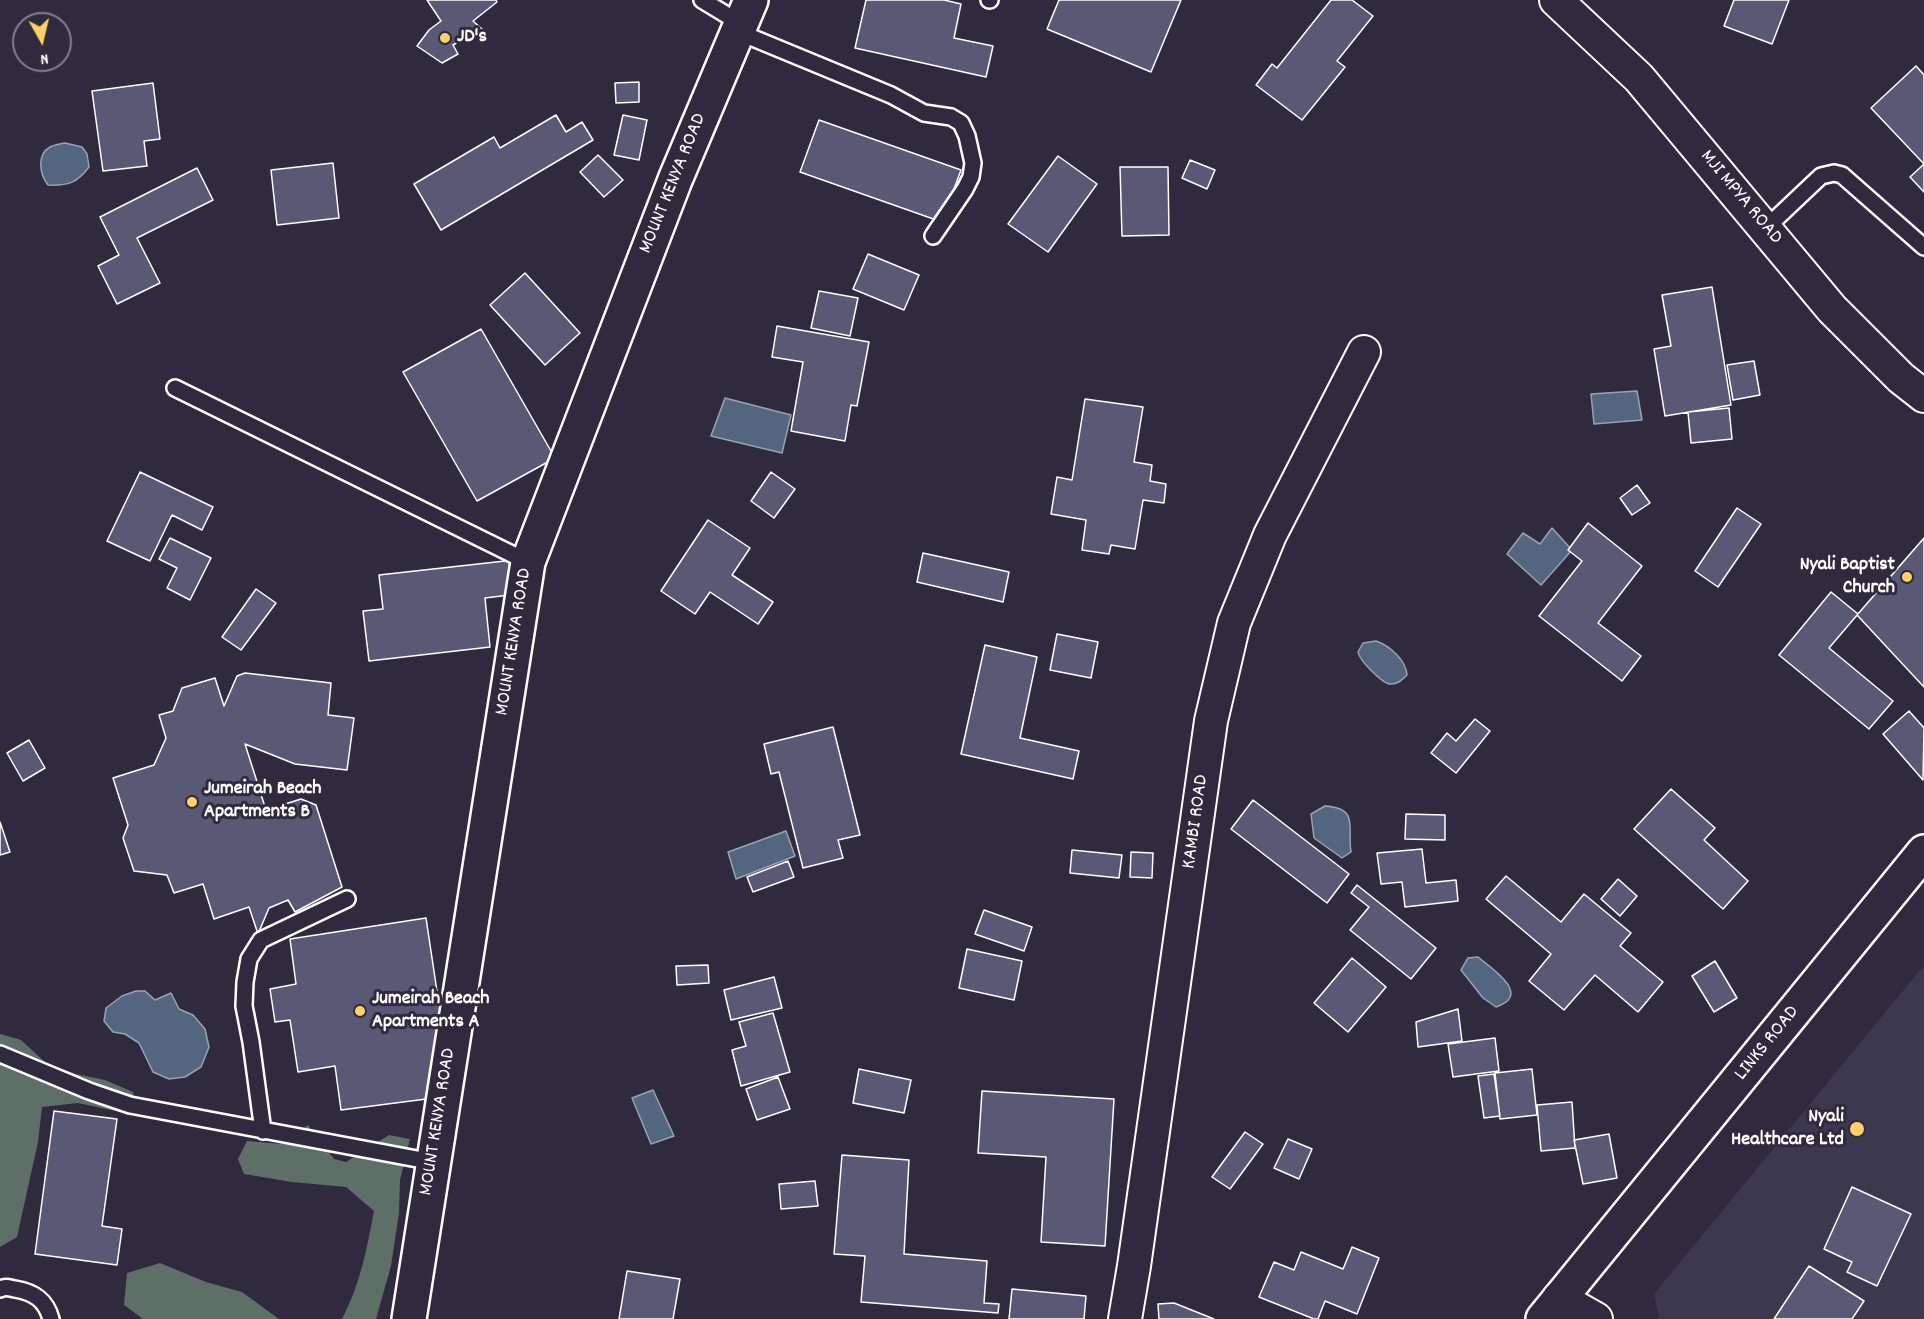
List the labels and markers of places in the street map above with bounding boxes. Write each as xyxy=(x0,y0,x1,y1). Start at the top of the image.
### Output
place label: JD's xyxy=(457,26,487,50)
marker: JD's xyxy=(438,31,452,45)
place label: Nyali Baptist Church xyxy=(1800,554,1895,601)
marker: Nyali Baptist Church xyxy=(1900,570,1914,584)
place label: Jumeirah Beach Apartments B xyxy=(204,778,321,825)
marker: Jumeirah Beach Apartments B xyxy=(185,795,199,809)
place label: Jumeirah Beach Apartments A xyxy=(372,988,489,1035)
marker: Jumeirah Beach Apartments A xyxy=(353,1004,367,1018)
place label: Nyali Healthcare Ltd xyxy=(1731,1106,1844,1153)
marker: Nyali Healthcare Ltd xyxy=(1848,1120,1866,1138)

